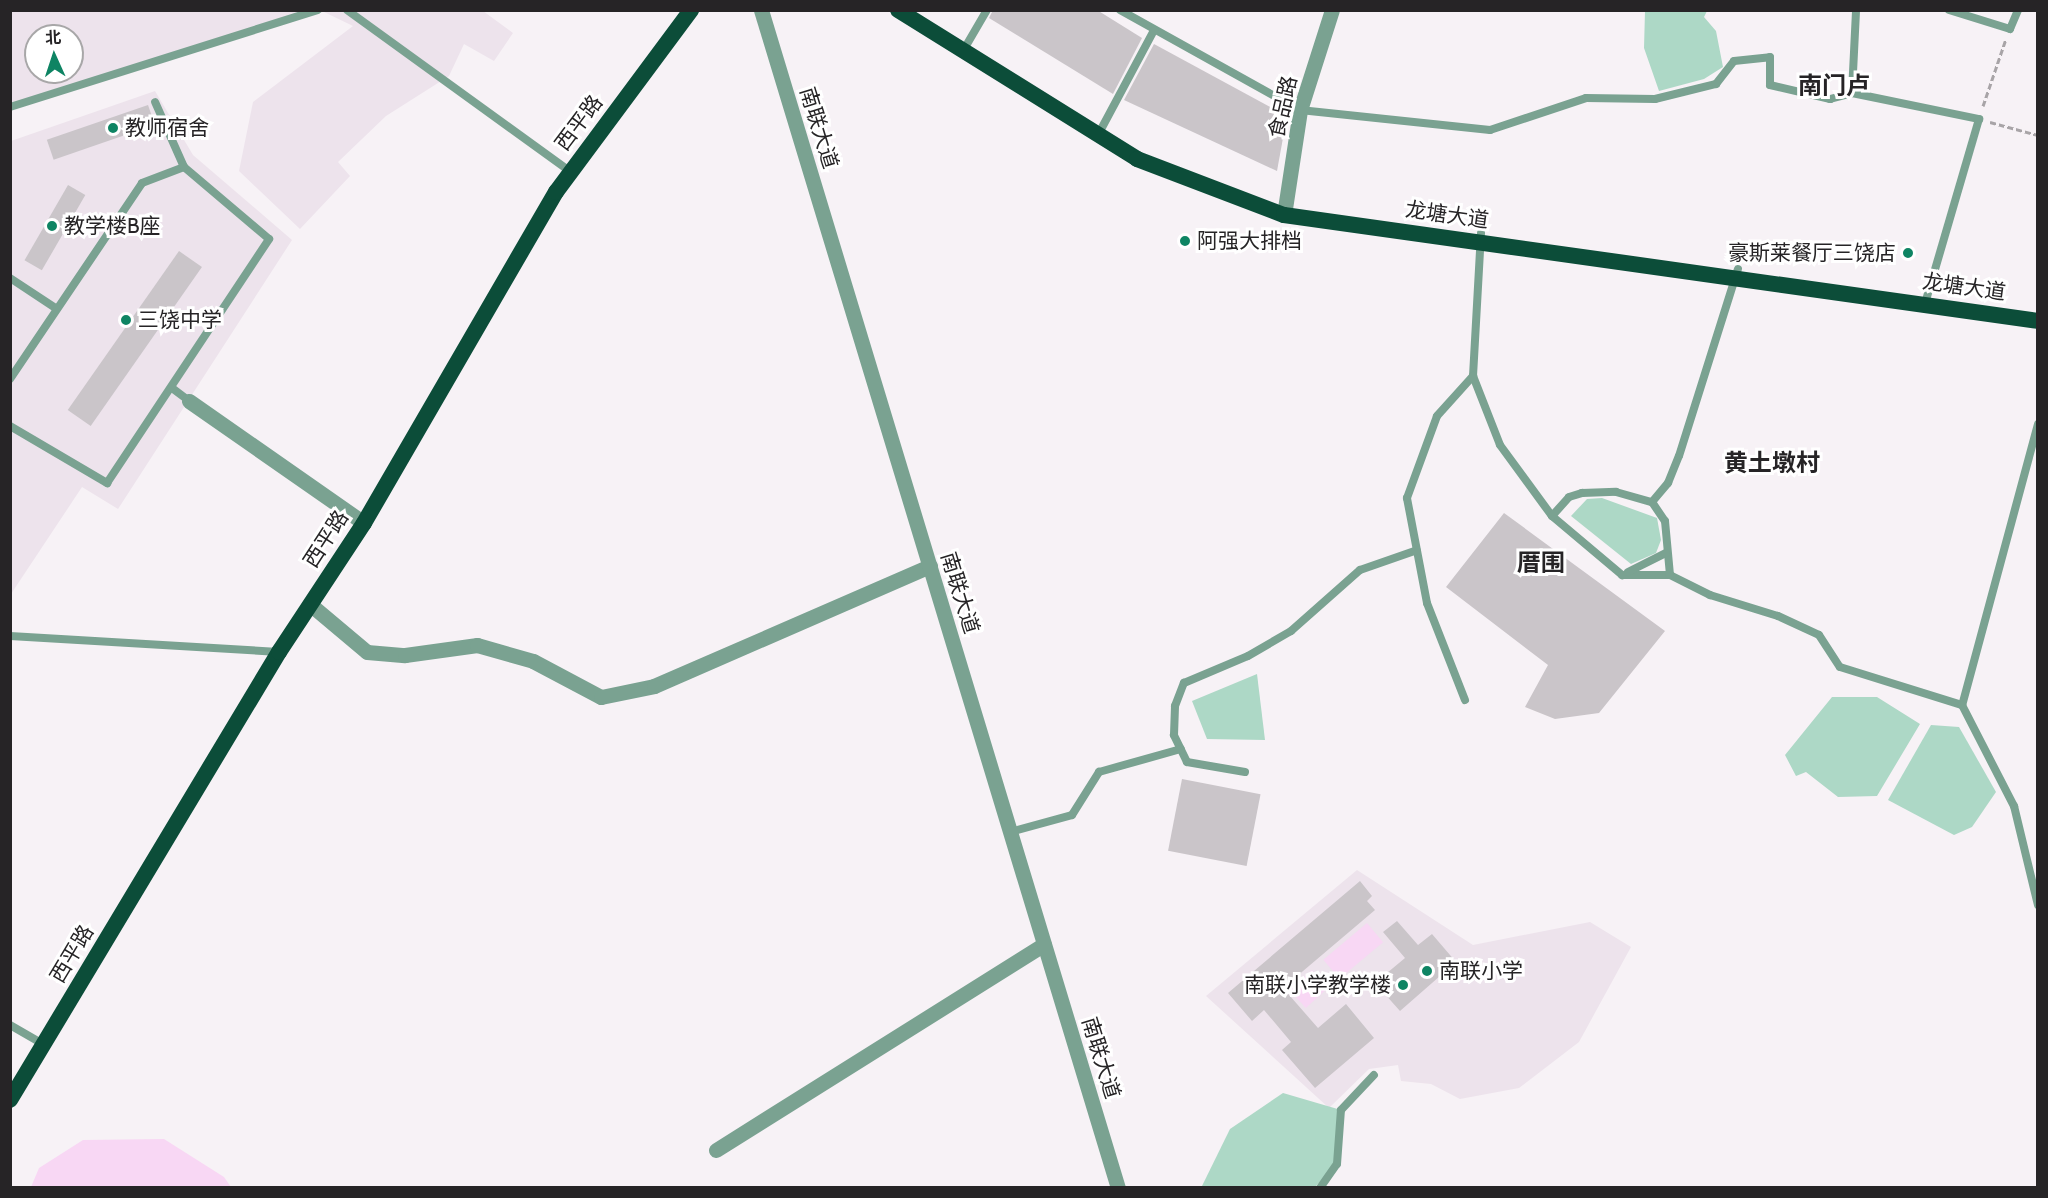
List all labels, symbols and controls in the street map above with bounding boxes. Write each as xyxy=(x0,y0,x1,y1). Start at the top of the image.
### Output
north arrow xyxy=(24,24,84,84)
text: 北 xyxy=(45,28,62,47)
district label: 南门卢 xyxy=(1798,72,1870,100)
street label: 食品路 xyxy=(1264,73,1302,141)
street label: 南联大道 xyxy=(795,84,843,172)
street label: 西平路 xyxy=(550,90,608,156)
place label: 教师宿舍 xyxy=(125,115,209,141)
marker: 教师宿舍 xyxy=(106,121,120,135)
street label: 龙塘大道 xyxy=(1404,197,1490,233)
place label: 教学楼B座 xyxy=(64,213,161,239)
marker: 教学楼B座 xyxy=(45,219,59,233)
place label: 阿强大排档 xyxy=(1197,228,1302,254)
marker: 阿强大排档 xyxy=(1178,234,1192,248)
place label: 豪斯莱餐厅三饶店 xyxy=(1728,240,1896,266)
marker: 豪斯莱餐厅三饶店 xyxy=(1901,246,1915,260)
street label: 龙塘大道 xyxy=(1921,269,2007,305)
place label: 三饶中学 xyxy=(138,307,222,333)
marker: 三饶中学 xyxy=(119,313,133,327)
district label: 黄土墩村 xyxy=(1724,449,1820,477)
street label: 西平路 xyxy=(298,506,354,572)
street label: 南联大道 xyxy=(936,549,984,637)
district label: 厝围 xyxy=(1517,549,1565,577)
street label: 西平路 xyxy=(45,921,99,987)
place label: 南联小学 xyxy=(1439,958,1523,984)
marker: 南联小学 xyxy=(1420,964,1434,978)
place label: 南联小学教学楼 xyxy=(1244,972,1391,998)
marker: 南联小学教学楼 xyxy=(1396,978,1410,992)
street label: 南联大道 xyxy=(1077,1014,1125,1102)

